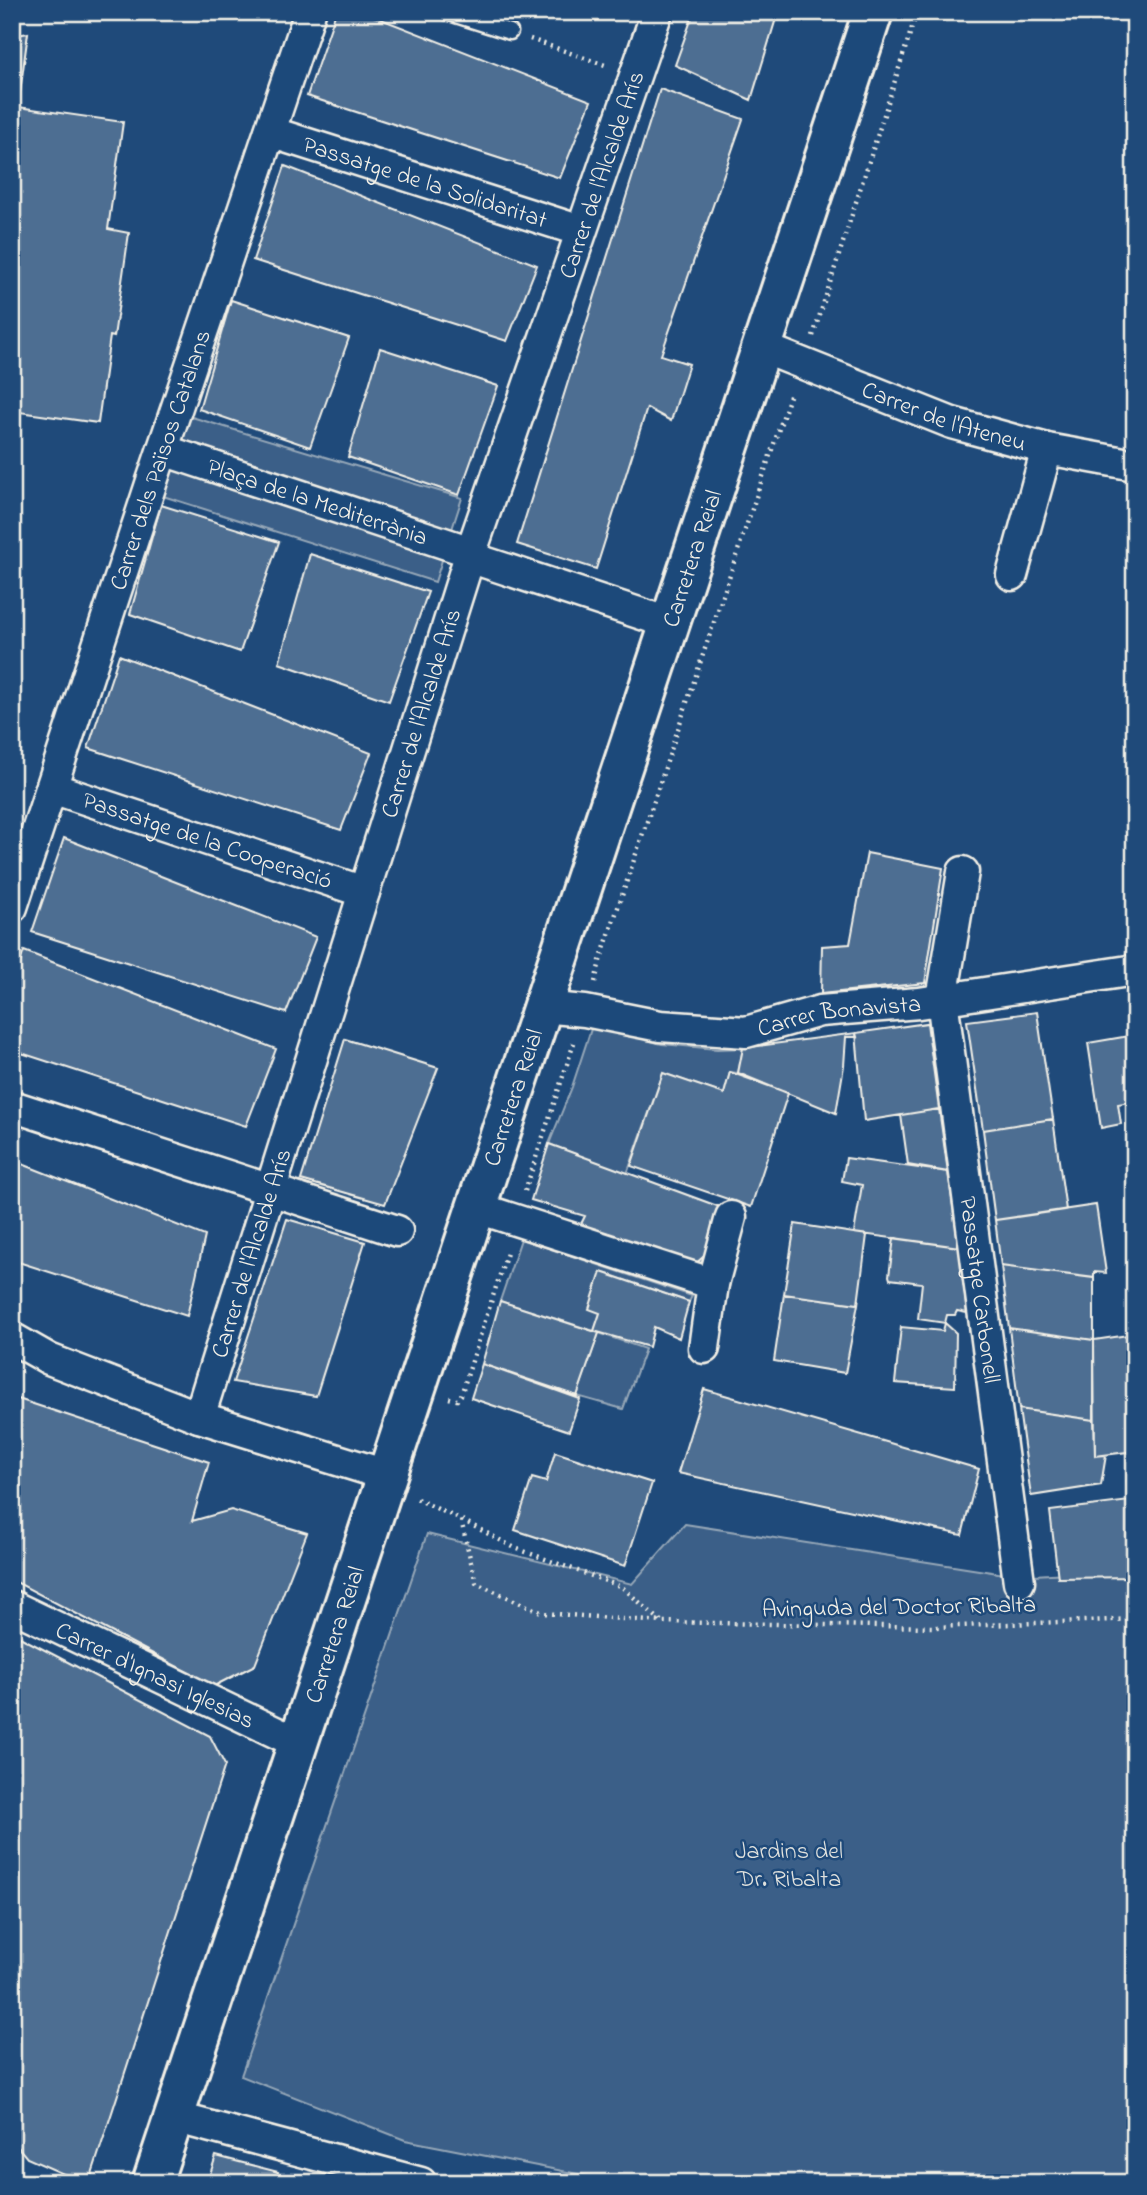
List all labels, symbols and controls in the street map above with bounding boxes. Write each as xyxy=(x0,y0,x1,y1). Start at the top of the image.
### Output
street label: Carrer de l'Alcalde Arís xyxy=(551,67,655,284)
street label: Passatge de la Solidaritat xyxy=(298,129,551,239)
street label: Carrer dels Països Catalans xyxy=(102,326,222,595)
street label: Carrer de l'Ateneu xyxy=(856,374,1030,462)
street label: Plaça de la Mediterrània xyxy=(202,451,432,556)
street label: Carretera Reial xyxy=(655,486,733,632)
street label: Carrer de l'Alcalde Arís xyxy=(373,605,472,823)
street label: Passatge de la Cooperació xyxy=(77,784,336,900)
street label: Carrer Bonavista xyxy=(754,988,922,1048)
street label: Carretera Reial xyxy=(476,1025,554,1171)
street label: Carrer de l'Alcalde Arís xyxy=(204,1145,302,1363)
street label: Passatge Carbonell xyxy=(948,1195,1008,1386)
street label: Carretera Reial xyxy=(297,1562,376,1708)
street label: Avinguda del Doctor Ribalta xyxy=(762,1589,1037,1628)
street label: Carrer d'Ignasi Iglesias xyxy=(49,1614,260,1740)
park label: Jardins del Dr. Ribalta xyxy=(735,1835,843,1898)

